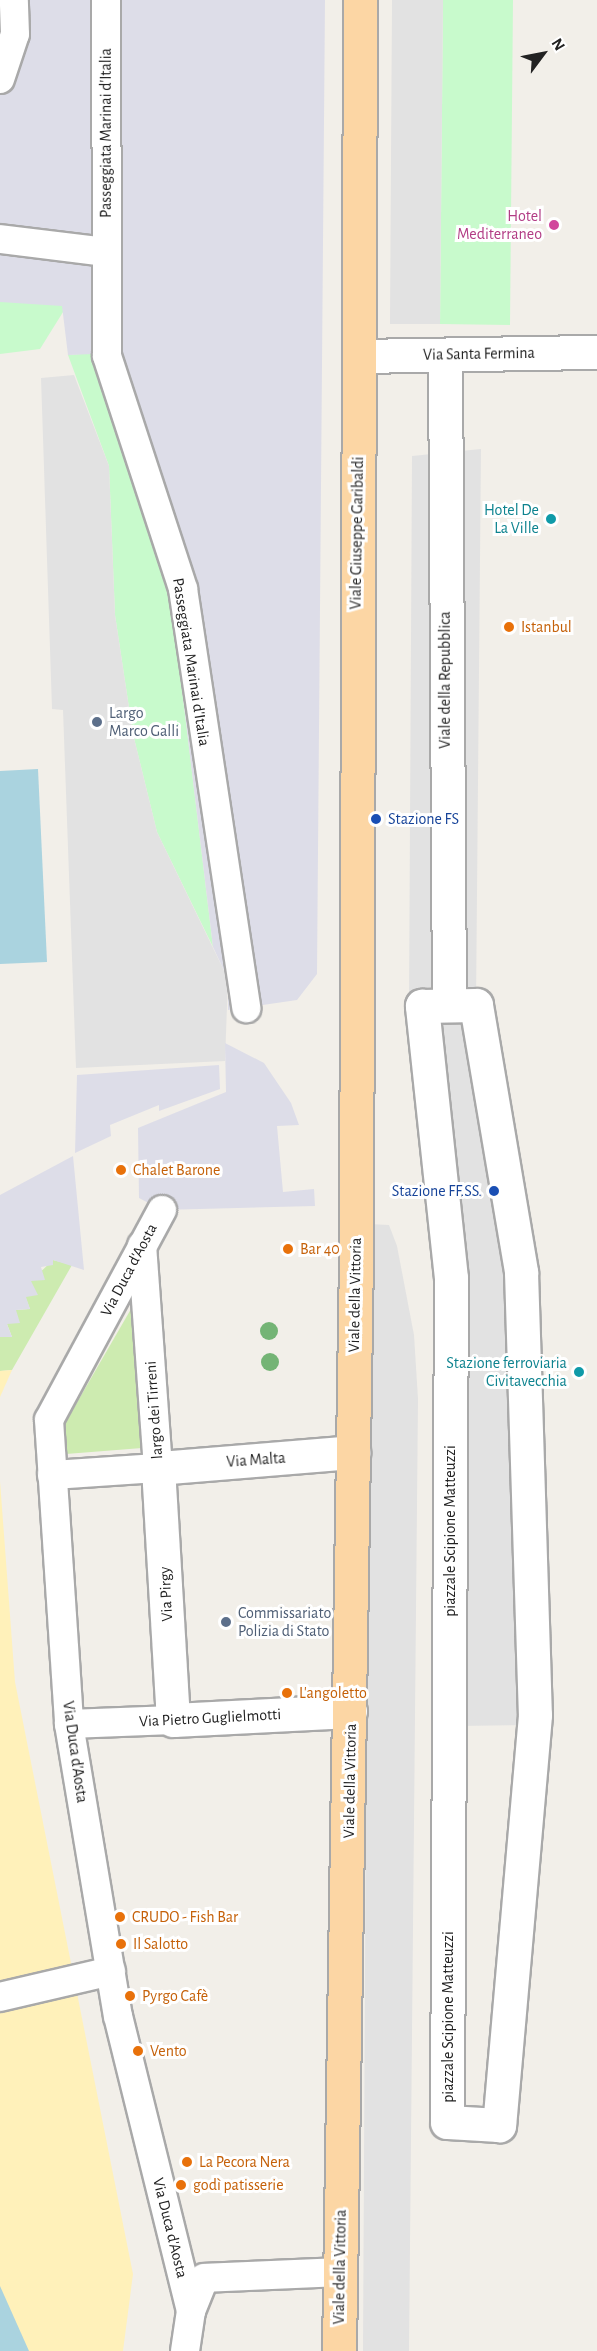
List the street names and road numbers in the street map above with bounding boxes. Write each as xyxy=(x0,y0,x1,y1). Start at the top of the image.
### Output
street label: Passeggiata Marinai d'Italia xyxy=(96,48,116,218)
street label: Via Santa Fermina xyxy=(423,343,535,365)
street label: Viale Giuseppe Garibaldi xyxy=(346,456,368,610)
street label: Passeggiata Marinai d'Italia xyxy=(168,577,214,747)
street label: Viale della Repubblica xyxy=(435,611,455,749)
street label: Via Duca d'Aosta xyxy=(96,1220,162,1320)
street label: Viale della Vittoria xyxy=(344,1237,366,1353)
street label: largo dei Tirreni xyxy=(141,1360,167,1460)
street label: piazzale Scipione Matteuzzi xyxy=(440,1445,460,1617)
street label: Via Malta xyxy=(226,1448,286,1472)
street label: Via Pirgy xyxy=(155,1566,177,1622)
street label: Via Duca d'Aosta xyxy=(58,1700,92,1804)
street label: Via Pietro Guglielmotti xyxy=(138,1705,282,1731)
street label: Viale della Vittoria xyxy=(339,1723,361,1839)
street label: piazzale Scipione Matteuzzi xyxy=(438,1931,458,2103)
street label: Via Duca d'Aosta xyxy=(148,2176,192,2280)
street label: Viale della Vittoria xyxy=(329,2209,351,2325)

